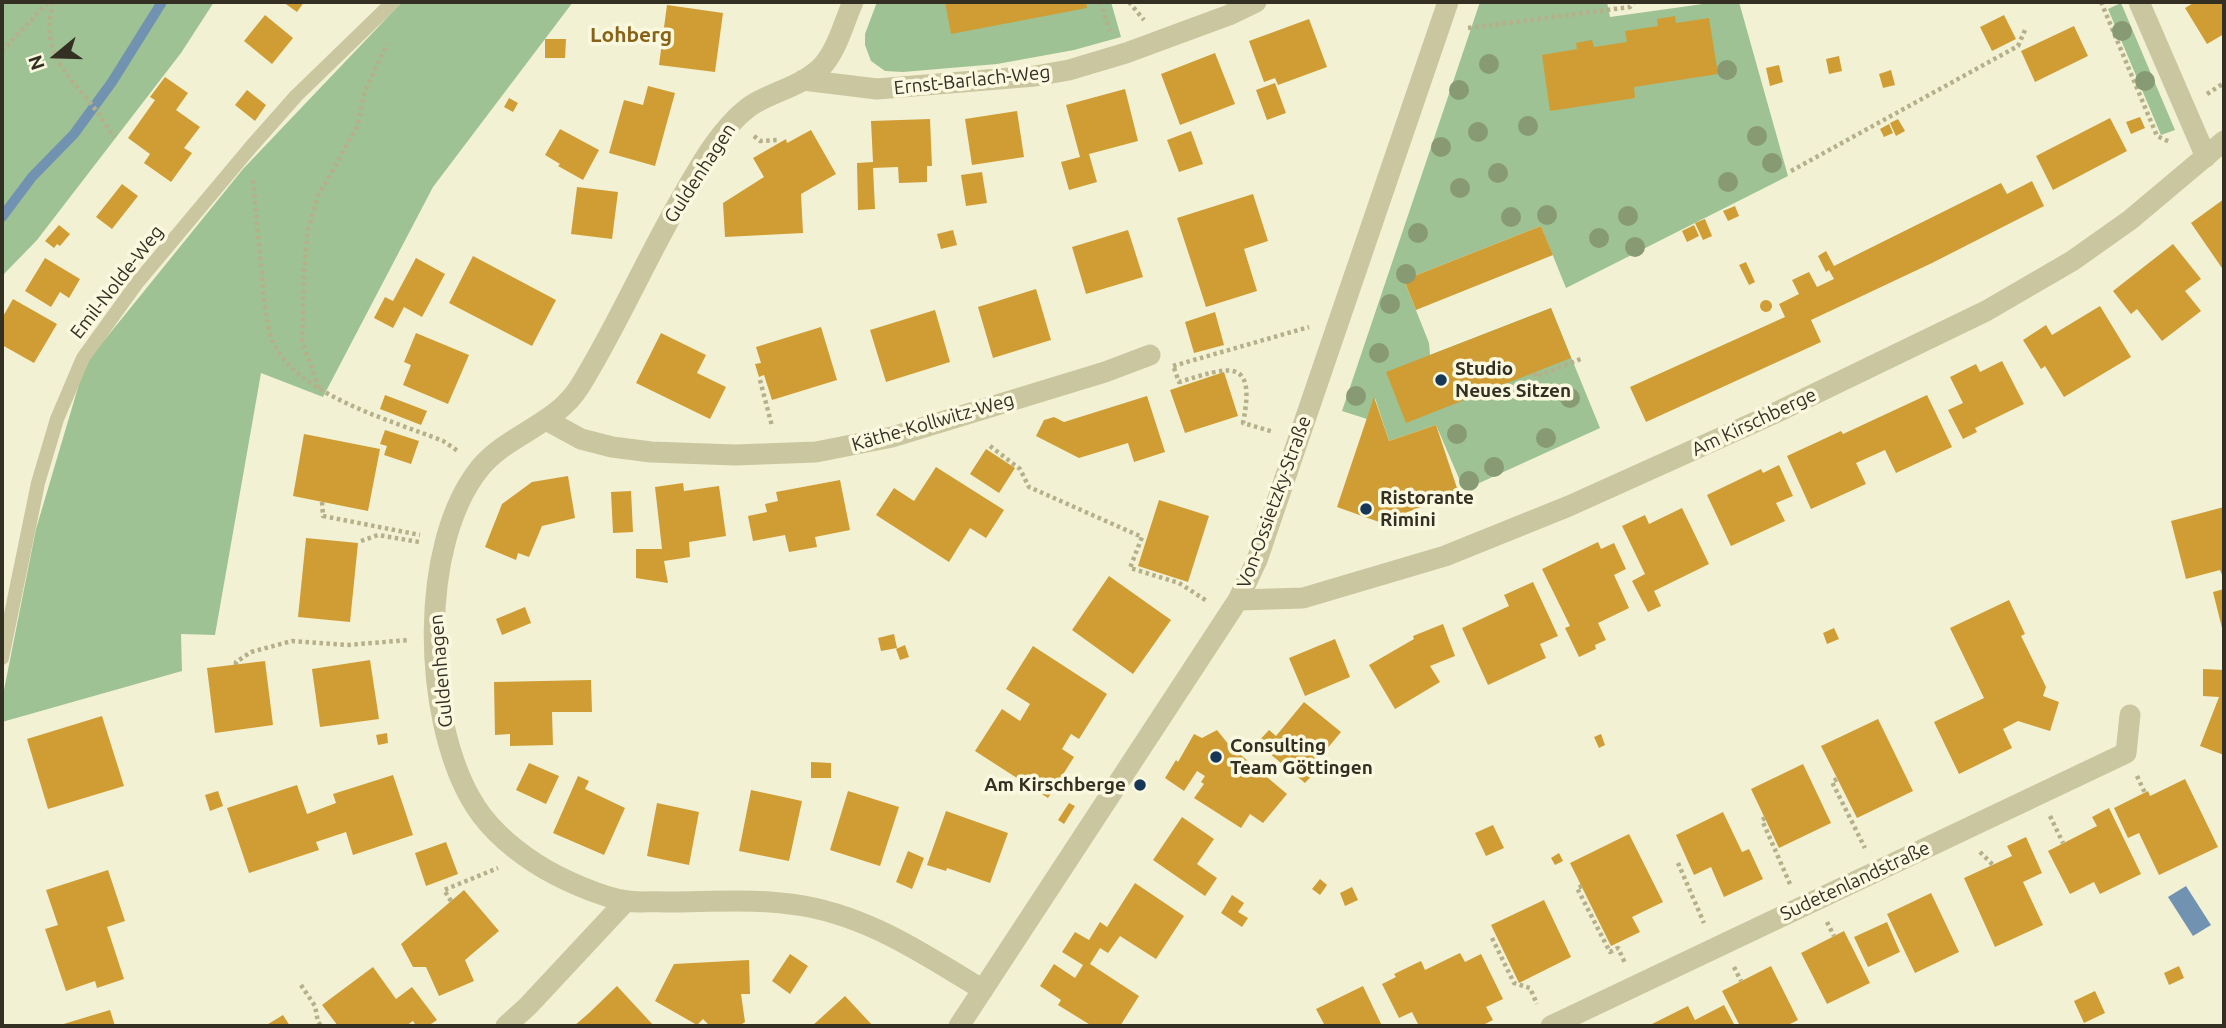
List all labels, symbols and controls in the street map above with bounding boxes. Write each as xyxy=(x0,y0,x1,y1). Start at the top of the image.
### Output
north arrow xyxy=(21,21,91,91)
district label: Lohberg xyxy=(590,22,672,48)
text: N xyxy=(23,53,49,73)
street label: Ernst-Barlach-Weg xyxy=(893,60,1051,100)
street label: Guldenhagen xyxy=(659,119,741,227)
street label: Emil-Nolde-Weg xyxy=(66,221,168,343)
place label: Studio Neues Sitzen xyxy=(1455,358,1571,402)
marker: Studio Neues Sitzen xyxy=(1433,372,1449,388)
street label: Am Kirschberge xyxy=(1688,383,1820,461)
street label: Käthe-Kollwitz-Weg xyxy=(849,388,1017,456)
street label: Von-Ossietzky-Straße xyxy=(1232,413,1316,591)
place label: Ristorante Rimini xyxy=(1380,487,1474,531)
marker: Ristorante Rimini xyxy=(1358,501,1374,517)
street label: Guldenhagen xyxy=(425,613,457,729)
place label: Consulting Team Göttingen xyxy=(1230,735,1373,779)
marker: Consulting Team Göttingen xyxy=(1208,749,1224,765)
place label: Am Kirschberge xyxy=(984,774,1126,796)
marker: Am Kirschberge xyxy=(1132,777,1148,793)
street label: Sudetenlandstraße xyxy=(1777,836,1933,926)

